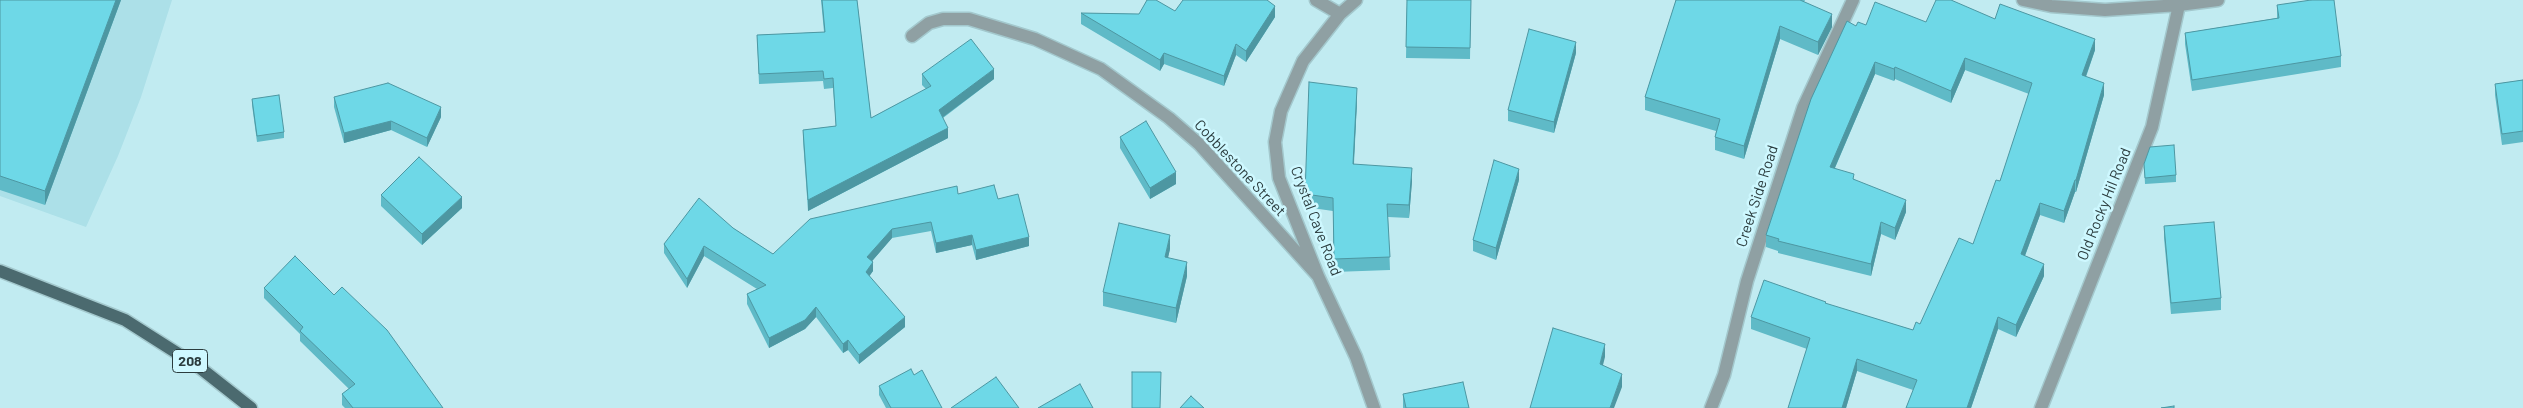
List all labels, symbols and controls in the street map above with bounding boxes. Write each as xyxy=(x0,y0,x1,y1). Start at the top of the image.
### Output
street label: Cobblestone Street xyxy=(1191,116,1289,220)
street label: Creek Side Road xyxy=(1732,143,1782,249)
street label: Old Rocky Hil Road xyxy=(2073,145,2135,263)
street label: Crystal Cave Road xyxy=(1287,164,1345,278)
road number: 208 xyxy=(172,350,208,372)

